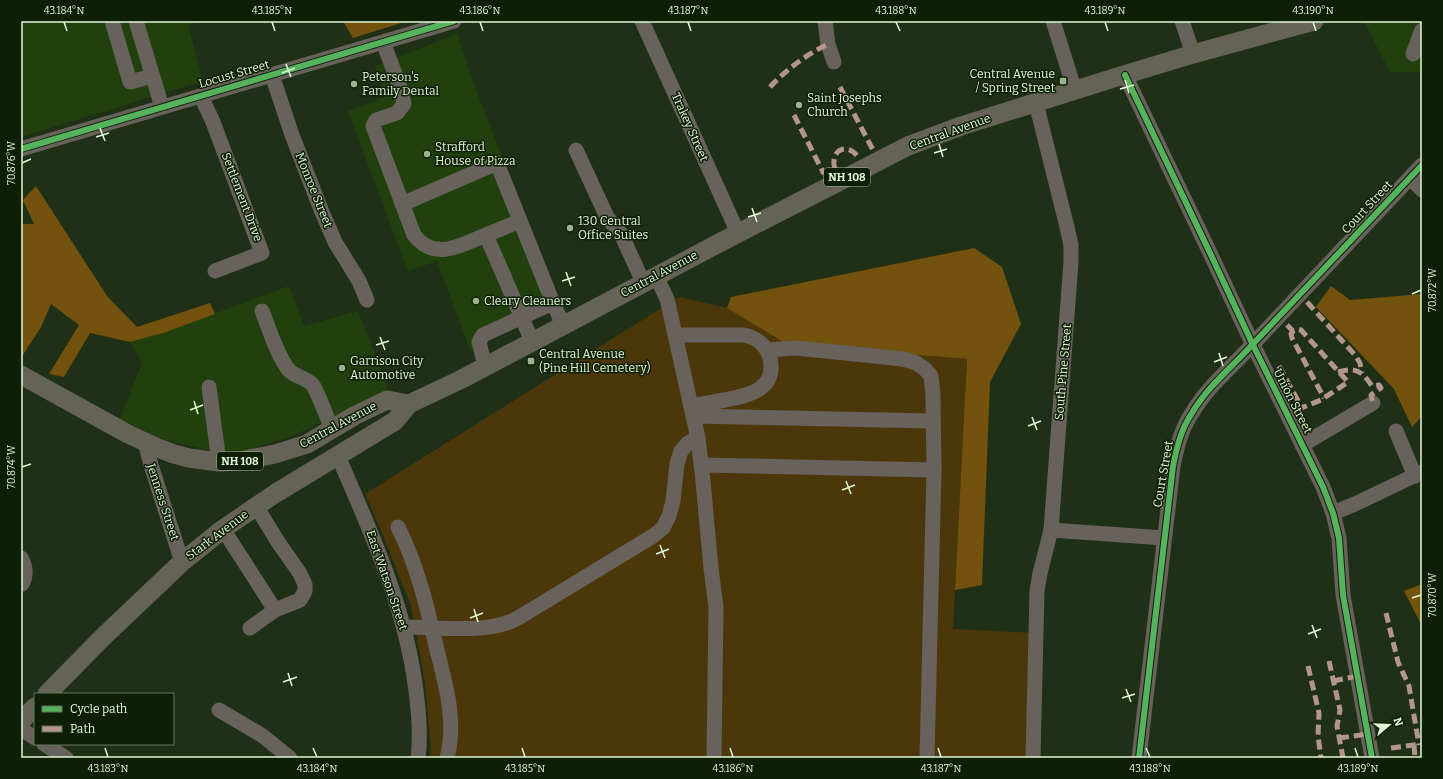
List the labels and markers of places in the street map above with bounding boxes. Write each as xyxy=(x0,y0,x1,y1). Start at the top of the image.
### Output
place label: Central Avenue / Spring Street xyxy=(970,67,1056,95)
place label: Peterson's Family Dental xyxy=(362,70,439,98)
marker: Central Avenue / Spring Street xyxy=(1058,76,1068,86)
marker: Peterson's Family Dental xyxy=(349,79,359,89)
place label: Saint Josephs Church xyxy=(807,91,882,119)
marker: Saint Josephs Church xyxy=(794,100,804,110)
place label: Strafford House of Pizza xyxy=(435,140,516,168)
marker: Strafford House of Pizza xyxy=(422,149,432,159)
place label: 130 Central Office Suites xyxy=(578,214,649,242)
marker: 130 Central Office Suites xyxy=(565,223,575,233)
place label: Cleary Cleaners xyxy=(484,294,571,308)
marker: Cleary Cleaners xyxy=(471,296,481,306)
place label: Central Avenue (Pine Hill Cemetery) xyxy=(539,347,651,375)
place label: Garrison City Automotive xyxy=(350,354,424,382)
marker: Central Avenue (Pine Hill Cemetery) xyxy=(526,356,536,366)
marker: Garrison City Automotive xyxy=(337,363,347,373)

